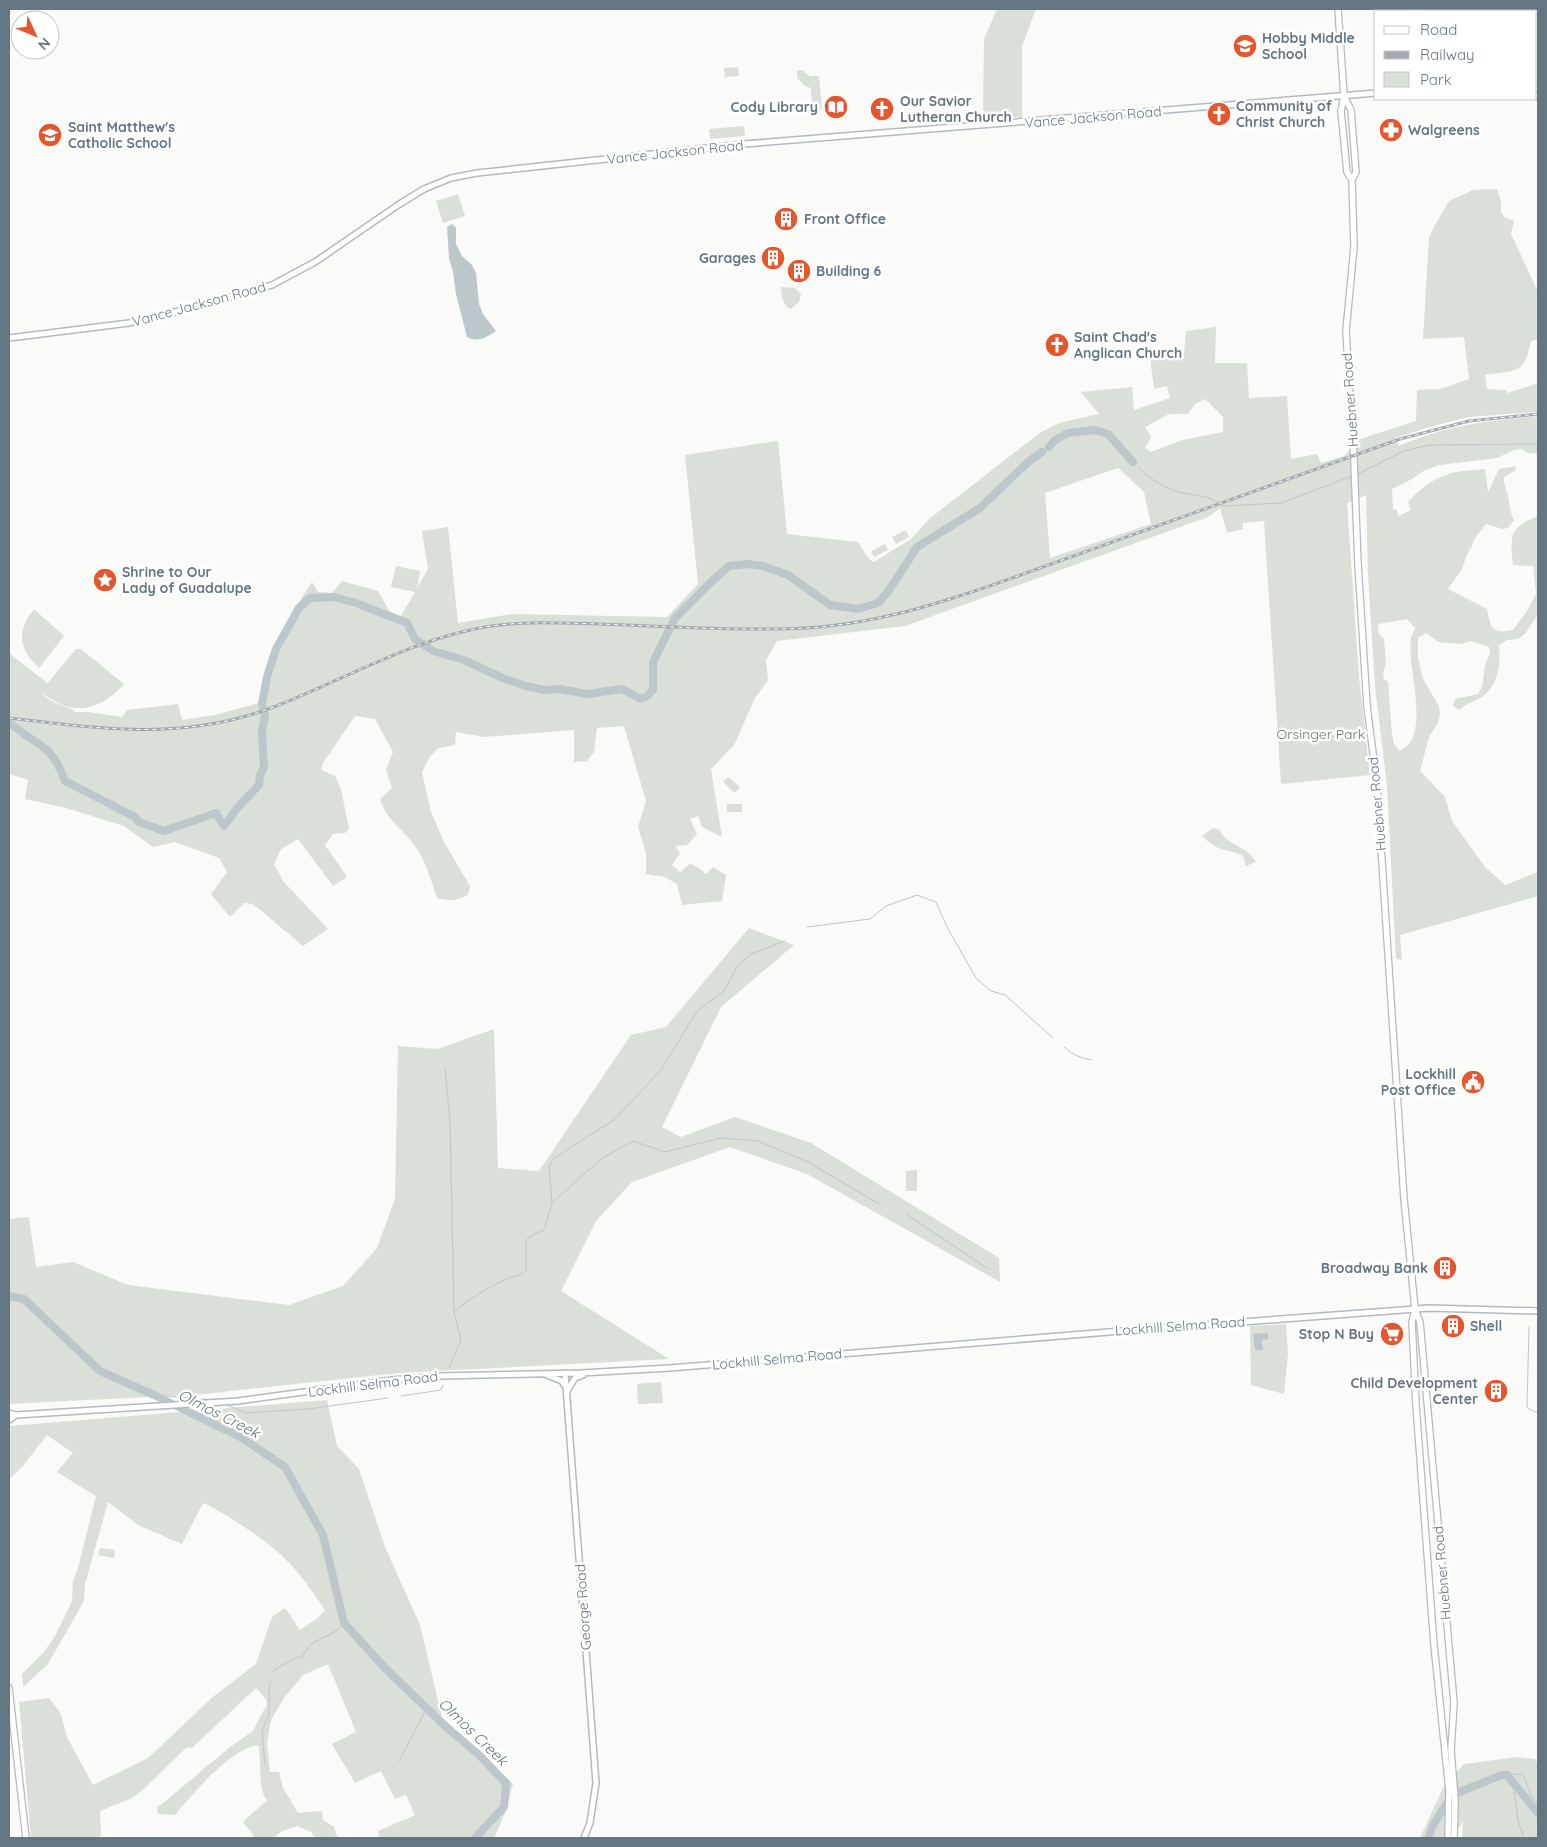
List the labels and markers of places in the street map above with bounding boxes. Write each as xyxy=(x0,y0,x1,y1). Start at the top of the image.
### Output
place label: Hobby Middle School xyxy=(1262,29,1355,63)
school or university icon: Hobby Middle School xyxy=(1232,33,1258,59)
place label: Our Savior Lutheran Church xyxy=(900,92,1012,126)
library icon: Cody Library xyxy=(823,94,849,120)
church icon: Our Savior Lutheran Church xyxy=(869,96,895,122)
place label: Community of Christ Church xyxy=(1236,97,1333,131)
place label: Cody Library xyxy=(731,98,818,116)
church icon: Community of Christ Church xyxy=(1206,101,1232,127)
pharmacy icon: Walgreens xyxy=(1378,117,1404,143)
place label: Saint Matthew's Catholic School xyxy=(68,118,175,152)
place label: Walgreens xyxy=(1408,121,1480,139)
school or university icon: Saint Matthew's Catholic School xyxy=(37,122,63,148)
building icon: Front Office xyxy=(773,206,799,232)
place label: Front Office xyxy=(804,210,886,228)
building icon: Garages xyxy=(760,245,786,271)
place label: Garages xyxy=(699,249,756,267)
building icon: Building 6 xyxy=(786,258,812,284)
place label: Building 6 xyxy=(816,262,882,280)
place label: Saint Chad's Anglican Church xyxy=(1074,328,1182,362)
church icon: Saint Chad's Anglican Church xyxy=(1044,332,1070,358)
place label: Shrine to Our Lady of Guadalupe xyxy=(122,563,252,597)
place icon: Shrine to Our Lady of Guadalupe xyxy=(92,567,118,593)
place label: Lockhill Post Office xyxy=(1381,1065,1456,1099)
public building icon: Lockhill Post Office xyxy=(1460,1069,1486,1095)
building icon: Broadway Bank xyxy=(1432,1255,1458,1281)
place label: Broadway Bank xyxy=(1321,1259,1428,1277)
building icon: Shell xyxy=(1440,1313,1466,1339)
place label: Shell xyxy=(1470,1317,1502,1335)
supermarket icon: Stop N Buy xyxy=(1379,1321,1405,1347)
place label: Stop N Buy xyxy=(1299,1325,1374,1343)
place label: Child Development Center xyxy=(1351,1374,1478,1408)
building icon: Child Development Center xyxy=(1483,1378,1509,1404)

